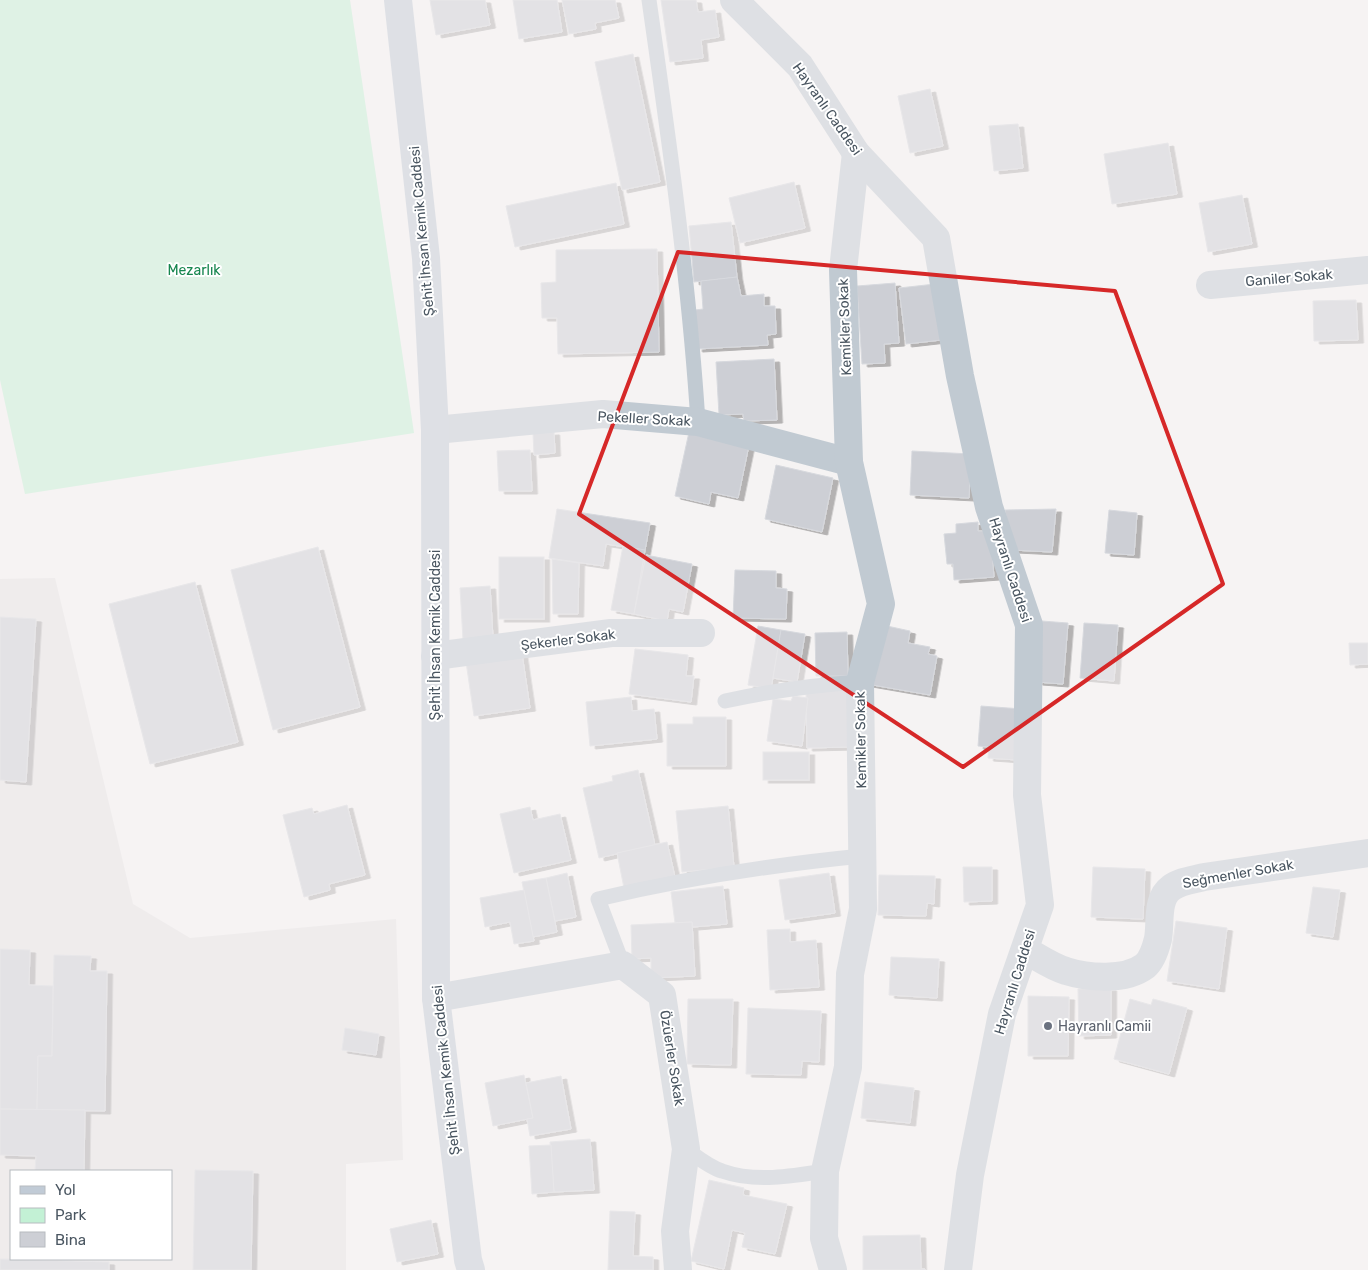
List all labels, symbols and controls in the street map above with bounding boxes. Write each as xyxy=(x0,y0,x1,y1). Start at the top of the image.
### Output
street label: Hayranlı Caddesi xyxy=(789,59,865,159)
street label: Şehit İhsan Kemik Caddesi xyxy=(406,145,438,317)
park label: Mezarlık xyxy=(167,262,221,279)
street label: Ganiler Sokak xyxy=(1245,266,1334,290)
street label: Kemikler Sokak xyxy=(835,277,855,376)
street label: Pekeller Sokak xyxy=(597,408,692,430)
street label: Hayranlı Caddesi xyxy=(985,516,1035,624)
street label: Şehit İhsan Kemik Caddesi xyxy=(427,550,444,720)
street label: Şekerler Sokak xyxy=(520,626,617,654)
street label: Kemikler Sokak xyxy=(852,690,870,789)
street label: Seğmenler Sokak xyxy=(1181,856,1295,892)
street label: Hayranlı Caddesi xyxy=(991,927,1039,1037)
street label: Şehit İhsan Kemik Caddesi xyxy=(429,984,463,1156)
street label: Özüerler Sokak xyxy=(656,1009,688,1108)
place label: Hayranlı Camii xyxy=(1058,1018,1151,1035)
marker: Hayranlı Camii xyxy=(1042,1020,1054,1032)
legend xyxy=(10,1170,172,1260)
text: Yol xyxy=(55,1181,76,1199)
text: Park xyxy=(55,1206,86,1224)
text: Bina xyxy=(55,1231,86,1249)

